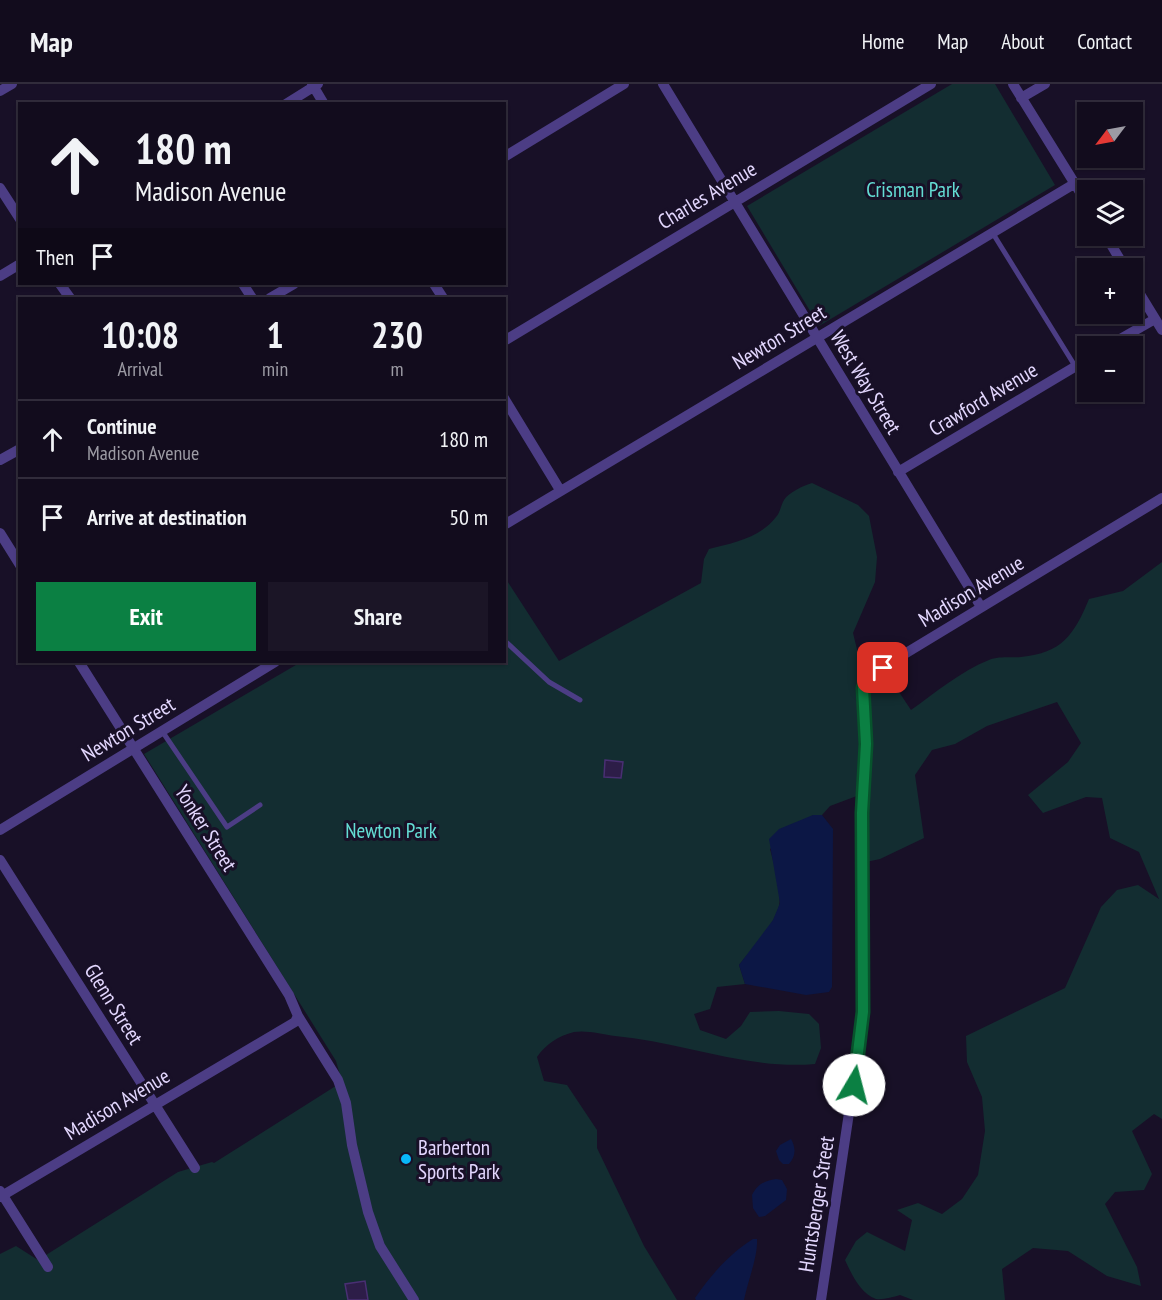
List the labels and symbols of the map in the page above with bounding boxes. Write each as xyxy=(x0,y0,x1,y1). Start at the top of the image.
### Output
north arrow xyxy=(1077,102,1143,168)
street label: Charles Avenue xyxy=(653,155,761,235)
park label: Crisman Park xyxy=(866,176,960,203)
street label: Newton Street xyxy=(727,299,831,375)
street label: West Way Street xyxy=(825,325,908,439)
street label: Crawford Avenue xyxy=(924,356,1042,442)
street label: Madison Avenue xyxy=(914,549,1028,633)
pin xyxy=(857,642,908,693)
street label: Newton Street xyxy=(76,691,180,767)
street label: Yonker Street xyxy=(169,780,243,876)
park label: Newton Park xyxy=(345,817,437,844)
street label: Glenn Street xyxy=(79,959,149,1050)
position arrow xyxy=(822,1053,886,1117)
street label: Madison Avenue xyxy=(60,1062,174,1146)
place label: Barberton Sports Park xyxy=(418,1134,500,1185)
street label: Huntsberger Street xyxy=(792,1134,840,1274)
marker: Barberton Sports Park xyxy=(399,1152,413,1166)

